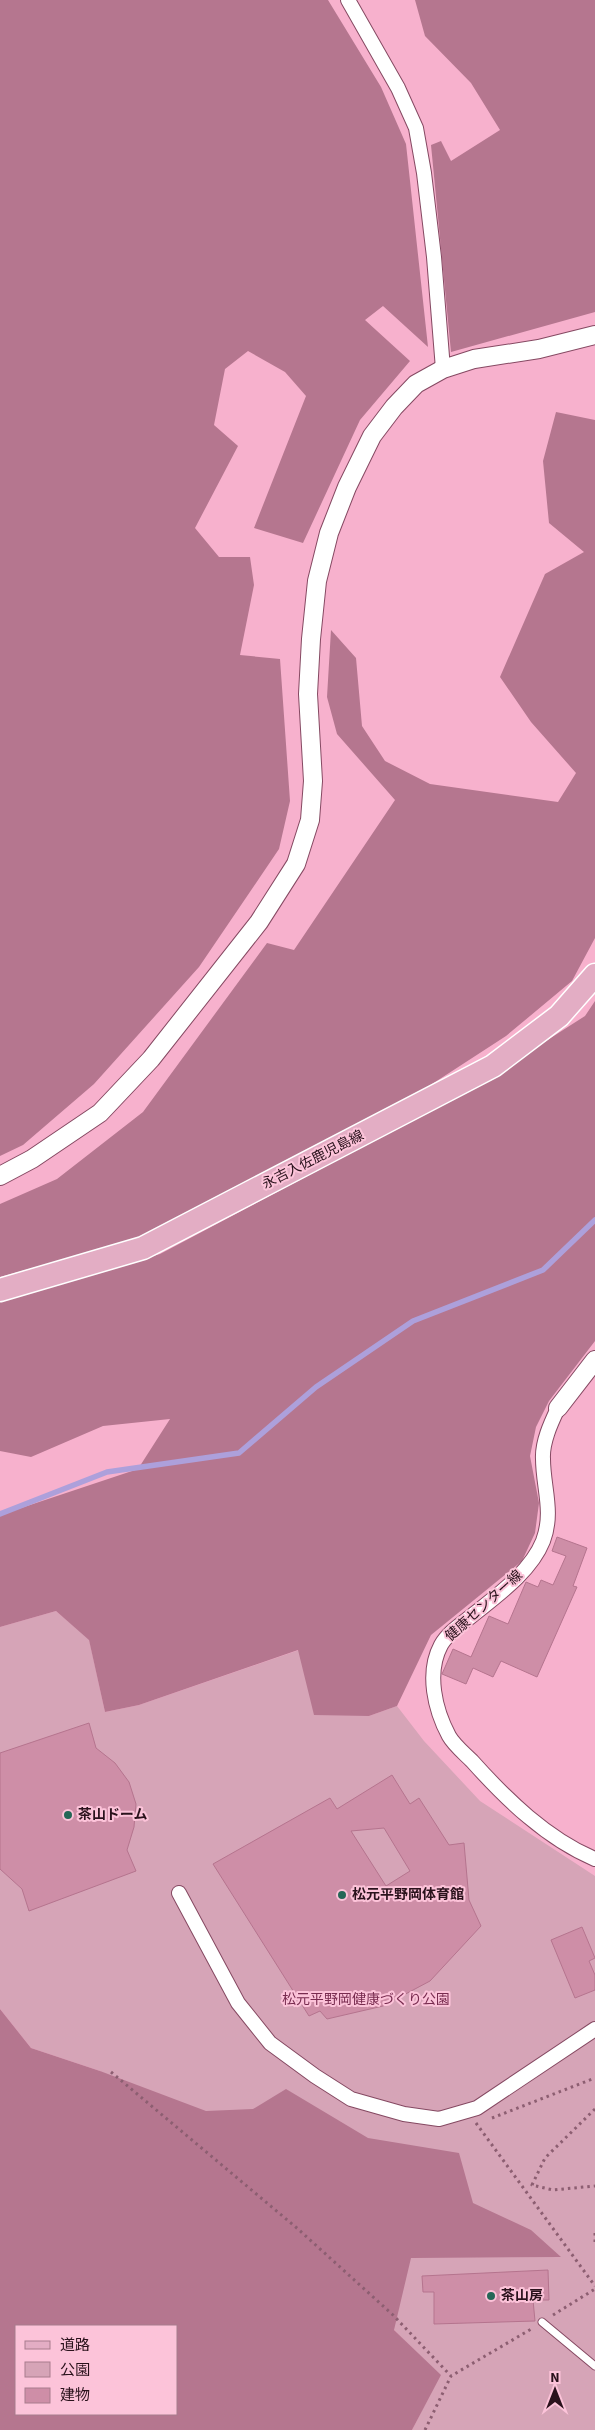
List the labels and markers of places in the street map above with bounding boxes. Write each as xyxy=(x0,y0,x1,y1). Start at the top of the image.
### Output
place label: 茶山ドーム xyxy=(78,1805,148,1825)
marker: 茶山ドーム xyxy=(62,1809,74,1821)
place label: 松元平野岡体育館 xyxy=(352,1885,464,1905)
marker: 松元平野岡体育館 xyxy=(336,1889,348,1901)
place label: 茶山房 xyxy=(501,2286,543,2306)
marker: 茶山房 xyxy=(485,2290,497,2302)

